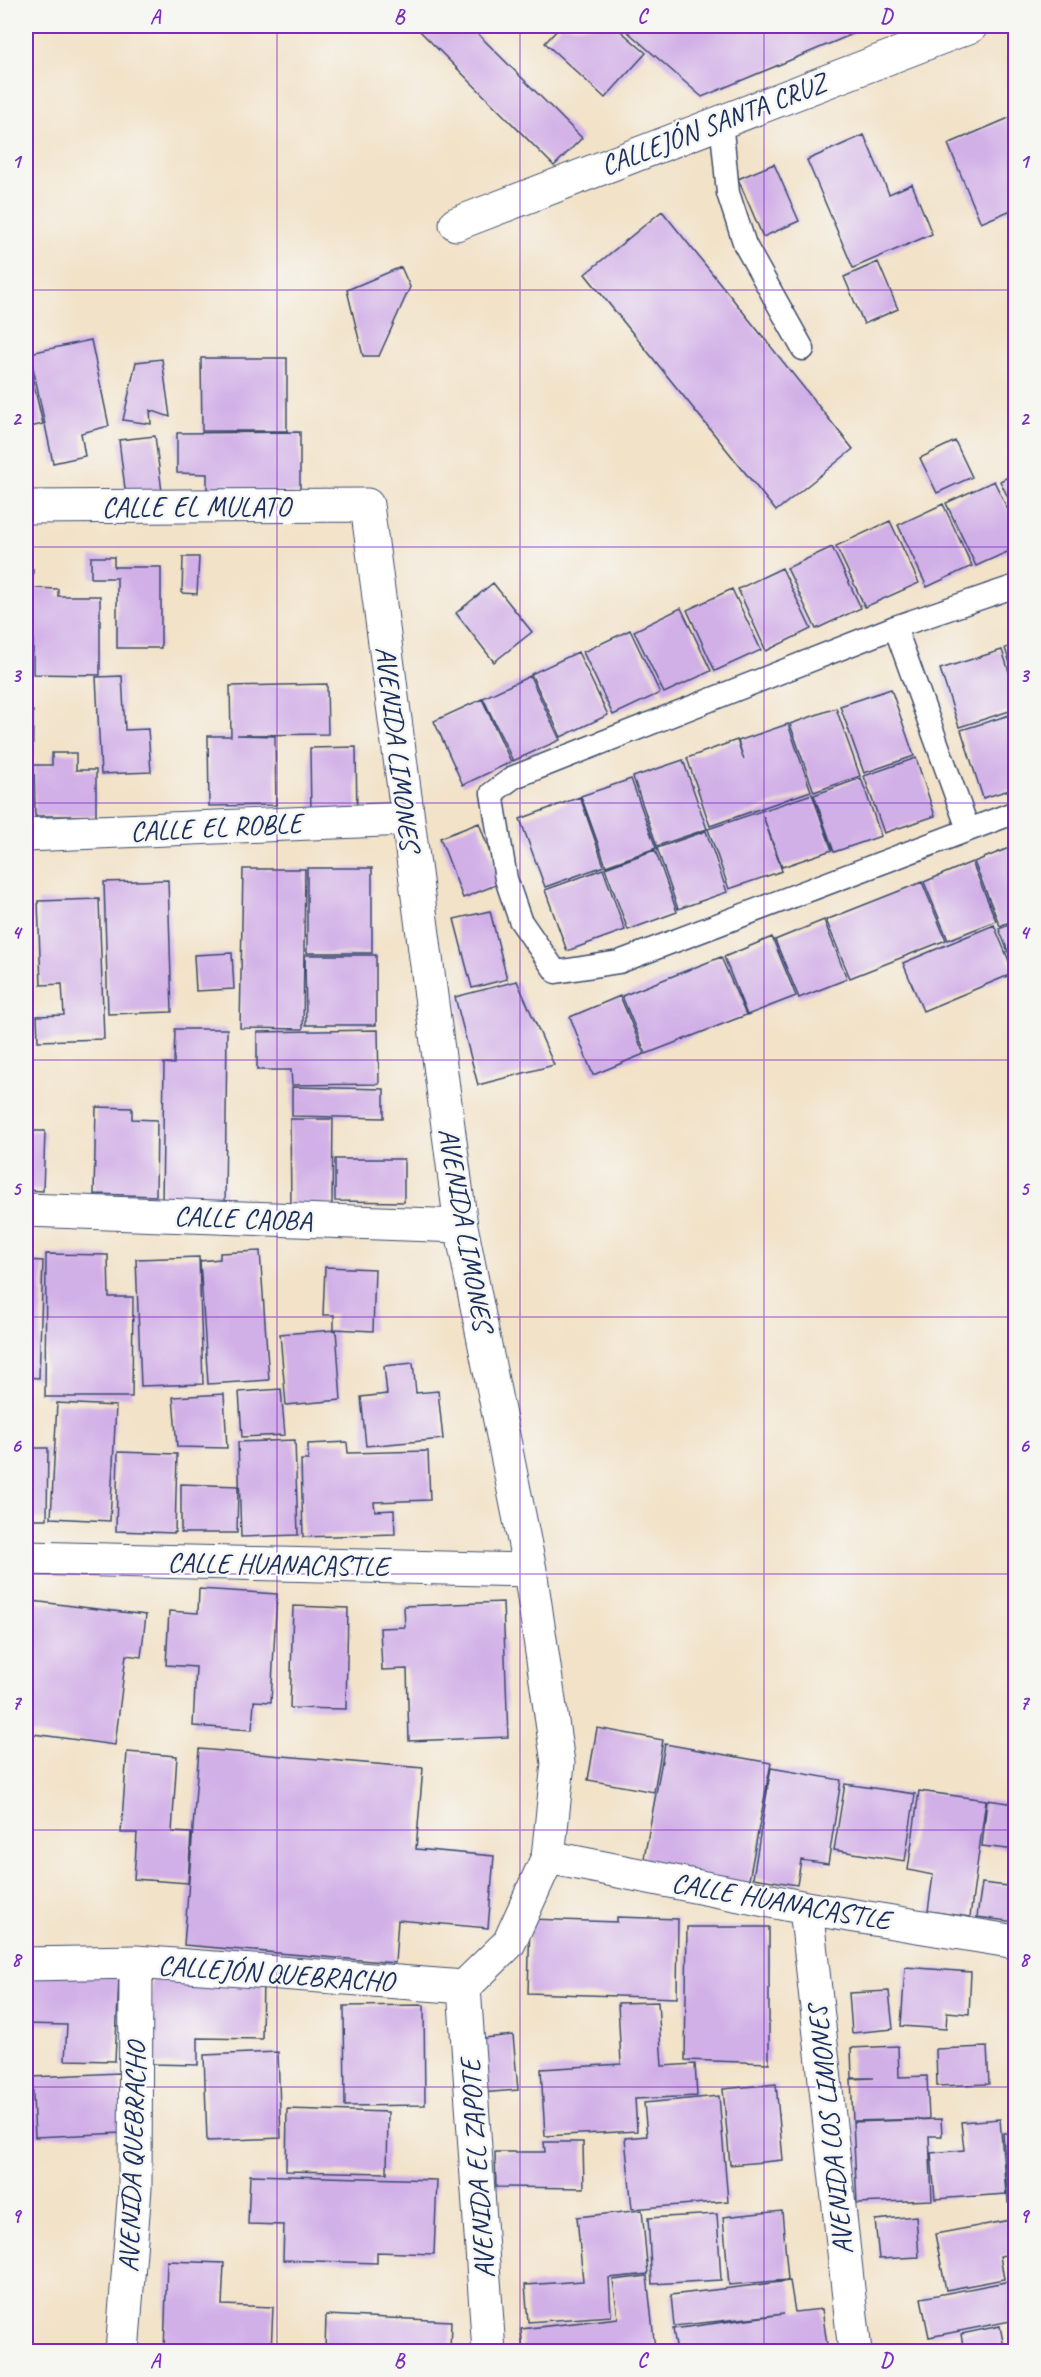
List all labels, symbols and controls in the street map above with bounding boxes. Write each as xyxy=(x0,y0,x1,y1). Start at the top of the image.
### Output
text: A xyxy=(150,4,162,29)
text: B xyxy=(394,4,406,29)
text: C xyxy=(637,4,649,29)
text: D xyxy=(880,4,894,29)
street label: CALLEJÓN SANTA CRUZ xyxy=(596,63,835,183)
text: 1 xyxy=(12,149,23,174)
text: 1 xyxy=(1020,149,1031,174)
text: 2 xyxy=(12,406,23,431)
text: 2 xyxy=(1020,406,1031,431)
street label: CALLE EL MULATO xyxy=(102,489,293,524)
street label: AVENIDA LIMONES xyxy=(368,644,428,857)
text: 3 xyxy=(12,663,23,688)
text: 3 xyxy=(1020,663,1031,688)
street label: CALLE EL ROBLE xyxy=(129,805,306,849)
text: 4 xyxy=(12,920,24,945)
text: 4 xyxy=(1020,920,1032,945)
street label: AVENIDA LIMONES xyxy=(431,1125,502,1338)
text: 5 xyxy=(12,1176,23,1201)
text: 5 xyxy=(1020,1176,1031,1201)
street label: CALLE CAOBA xyxy=(173,1198,314,1238)
text: 6 xyxy=(11,1433,22,1458)
text: 6 xyxy=(1019,1433,1030,1458)
street label: CALLE HUANACASTLE xyxy=(167,1545,392,1583)
text: 7 xyxy=(12,1690,23,1715)
text: 7 xyxy=(1020,1690,1031,1715)
street label: CALLE HUANACASTLE xyxy=(669,1865,896,1938)
text: 8 xyxy=(12,1947,24,1972)
street label: CALLEJÓN QUEBRACHO xyxy=(157,1947,398,1999)
text: 8 xyxy=(1020,1947,1032,1972)
street label: AVENIDA LOS LIMONES xyxy=(799,1999,860,2256)
street label: AVENIDA QUEBRACHO xyxy=(110,2038,154,2273)
street label: AVENIDA EL ZAPOTE xyxy=(452,2055,502,2280)
text: 9 xyxy=(12,2203,23,2228)
text: 9 xyxy=(1020,2203,1031,2228)
text: A xyxy=(150,2348,162,2373)
text: B xyxy=(394,2348,406,2373)
text: C xyxy=(637,2348,649,2373)
text: D xyxy=(880,2348,894,2373)

